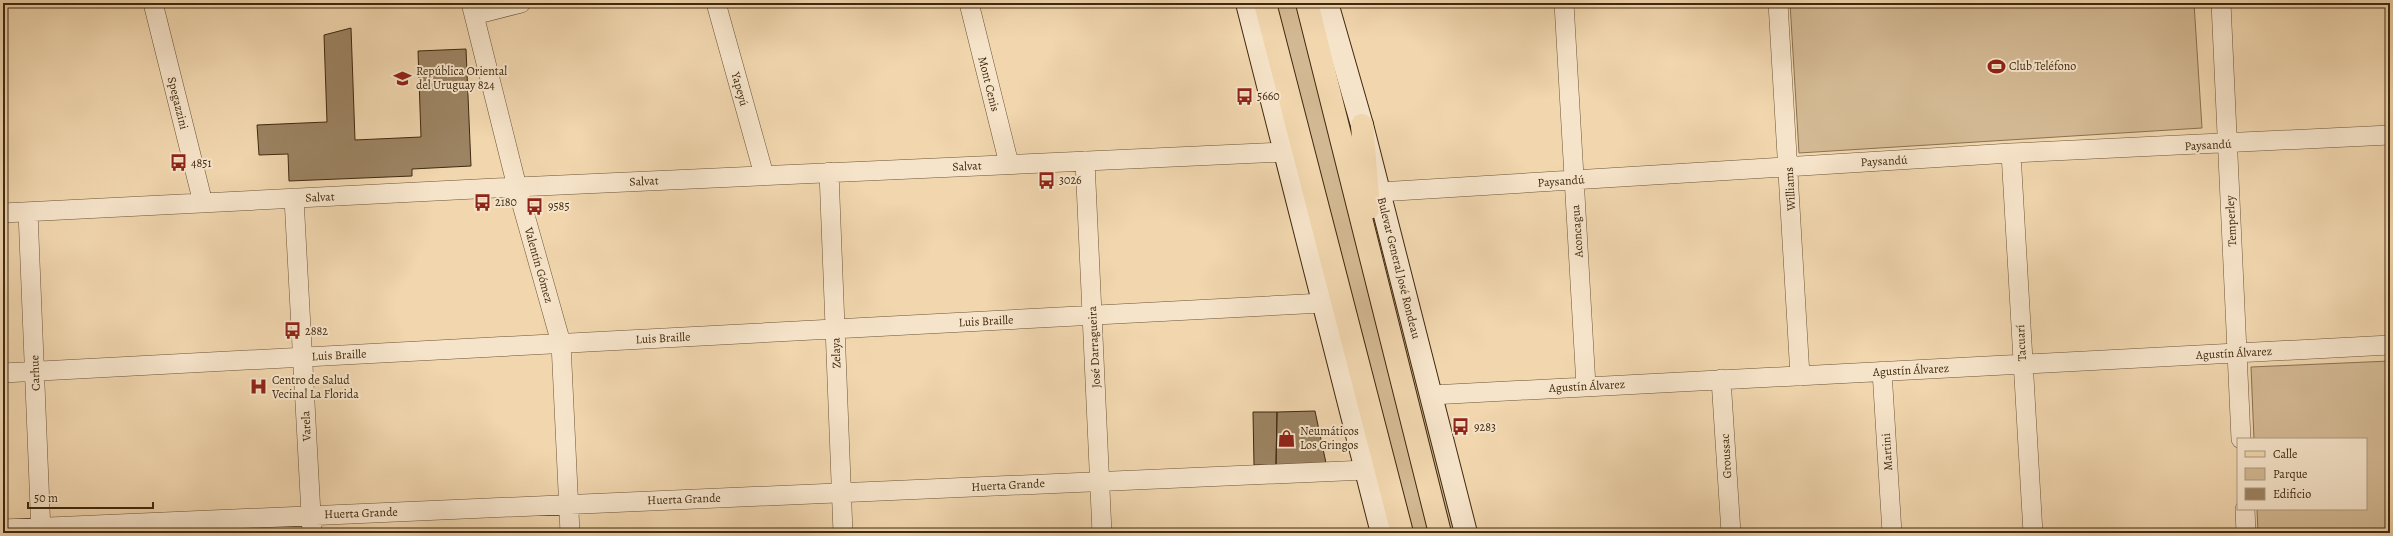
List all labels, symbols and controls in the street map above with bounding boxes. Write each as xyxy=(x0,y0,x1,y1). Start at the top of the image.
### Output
street label: Mont Cenis xyxy=(974,55,1004,113)
sports icon: Club Teléfono xyxy=(1986,56,2006,76)
place label: Club Teléfono xyxy=(2009,58,2076,74)
place label: República Oriental del Uruguay 824 xyxy=(416,63,507,93)
school or university icon: República Oriental del Uruguay 824 xyxy=(393,68,413,88)
street label: Yapeyú xyxy=(727,69,752,108)
street label: Spegazzini xyxy=(164,75,192,131)
bus stop icon: 5660 xyxy=(1234,86,1254,106)
place label: 5660 xyxy=(1257,88,1280,104)
street label: Paysandú xyxy=(2184,136,2232,154)
street label: Paysandú xyxy=(1860,152,1908,170)
bus stop icon: 4851 xyxy=(168,153,188,173)
place label: 4851 xyxy=(191,155,212,171)
street label: Salvat xyxy=(952,157,982,175)
street label: Williams xyxy=(1781,167,1799,212)
bus stop icon: 3026 xyxy=(1036,170,1056,190)
street label: Paysandú xyxy=(1537,171,1586,191)
street label: Salvat xyxy=(629,172,659,190)
place label: 3026 xyxy=(1059,172,1082,188)
street label: Salvat xyxy=(305,188,335,206)
bus stop icon: 2180 xyxy=(472,192,492,212)
place label: 2180 xyxy=(495,194,517,210)
street label: Temperley xyxy=(2222,194,2240,247)
street label: Bulevar General José Rondeau xyxy=(1374,195,1424,341)
bus stop icon: 9585 xyxy=(525,196,545,216)
place label: 9585 xyxy=(548,198,570,214)
street label: Aconcagua xyxy=(1567,204,1587,259)
street label: Valentín Gómez xyxy=(520,224,557,305)
street label: José Darragueira xyxy=(1084,305,1104,388)
street label: Luis Braille xyxy=(958,312,1014,330)
bus stop icon: 2882 xyxy=(282,321,302,341)
place label: 2882 xyxy=(305,323,328,339)
street label: Tacuarí xyxy=(2012,324,2030,362)
street label: Luis Braille xyxy=(635,329,691,347)
street label: Zelaya xyxy=(827,337,845,369)
street label: Agustín Álvarez xyxy=(2194,343,2273,363)
street label: Luis Braille xyxy=(311,346,367,364)
street label: Carhue xyxy=(26,355,44,391)
street label: Agustín Álvarez xyxy=(1871,360,1950,380)
place label: Centro de Salud Vecinal La Florida xyxy=(271,372,359,402)
street label: Agustín Álvarez xyxy=(1547,376,1626,396)
hospital icon: Centro de Salud Vecinal La Florida xyxy=(249,377,269,397)
street label: Varela xyxy=(297,410,315,443)
bus stop icon: 9283 xyxy=(1451,417,1471,437)
place label: 9283 xyxy=(1474,419,1496,435)
place label: Neumáticos Los Gringos xyxy=(1300,423,1359,453)
shop icon: Neumáticos Los Gringos xyxy=(1277,428,1297,448)
street label: Groussac xyxy=(1717,433,1735,479)
street label: Martini xyxy=(1878,433,1896,471)
legend xyxy=(2237,438,2367,510)
text: Calle xyxy=(2273,446,2297,462)
text: Parque xyxy=(2273,466,2308,482)
street label: Huerta Grande xyxy=(971,475,1045,495)
scale bar xyxy=(28,484,153,510)
text: Edificio xyxy=(2273,486,2311,502)
text: 50 m xyxy=(34,490,58,506)
street label: Huerta Grande xyxy=(647,490,721,508)
street label: Huerta Grande xyxy=(324,504,398,522)

